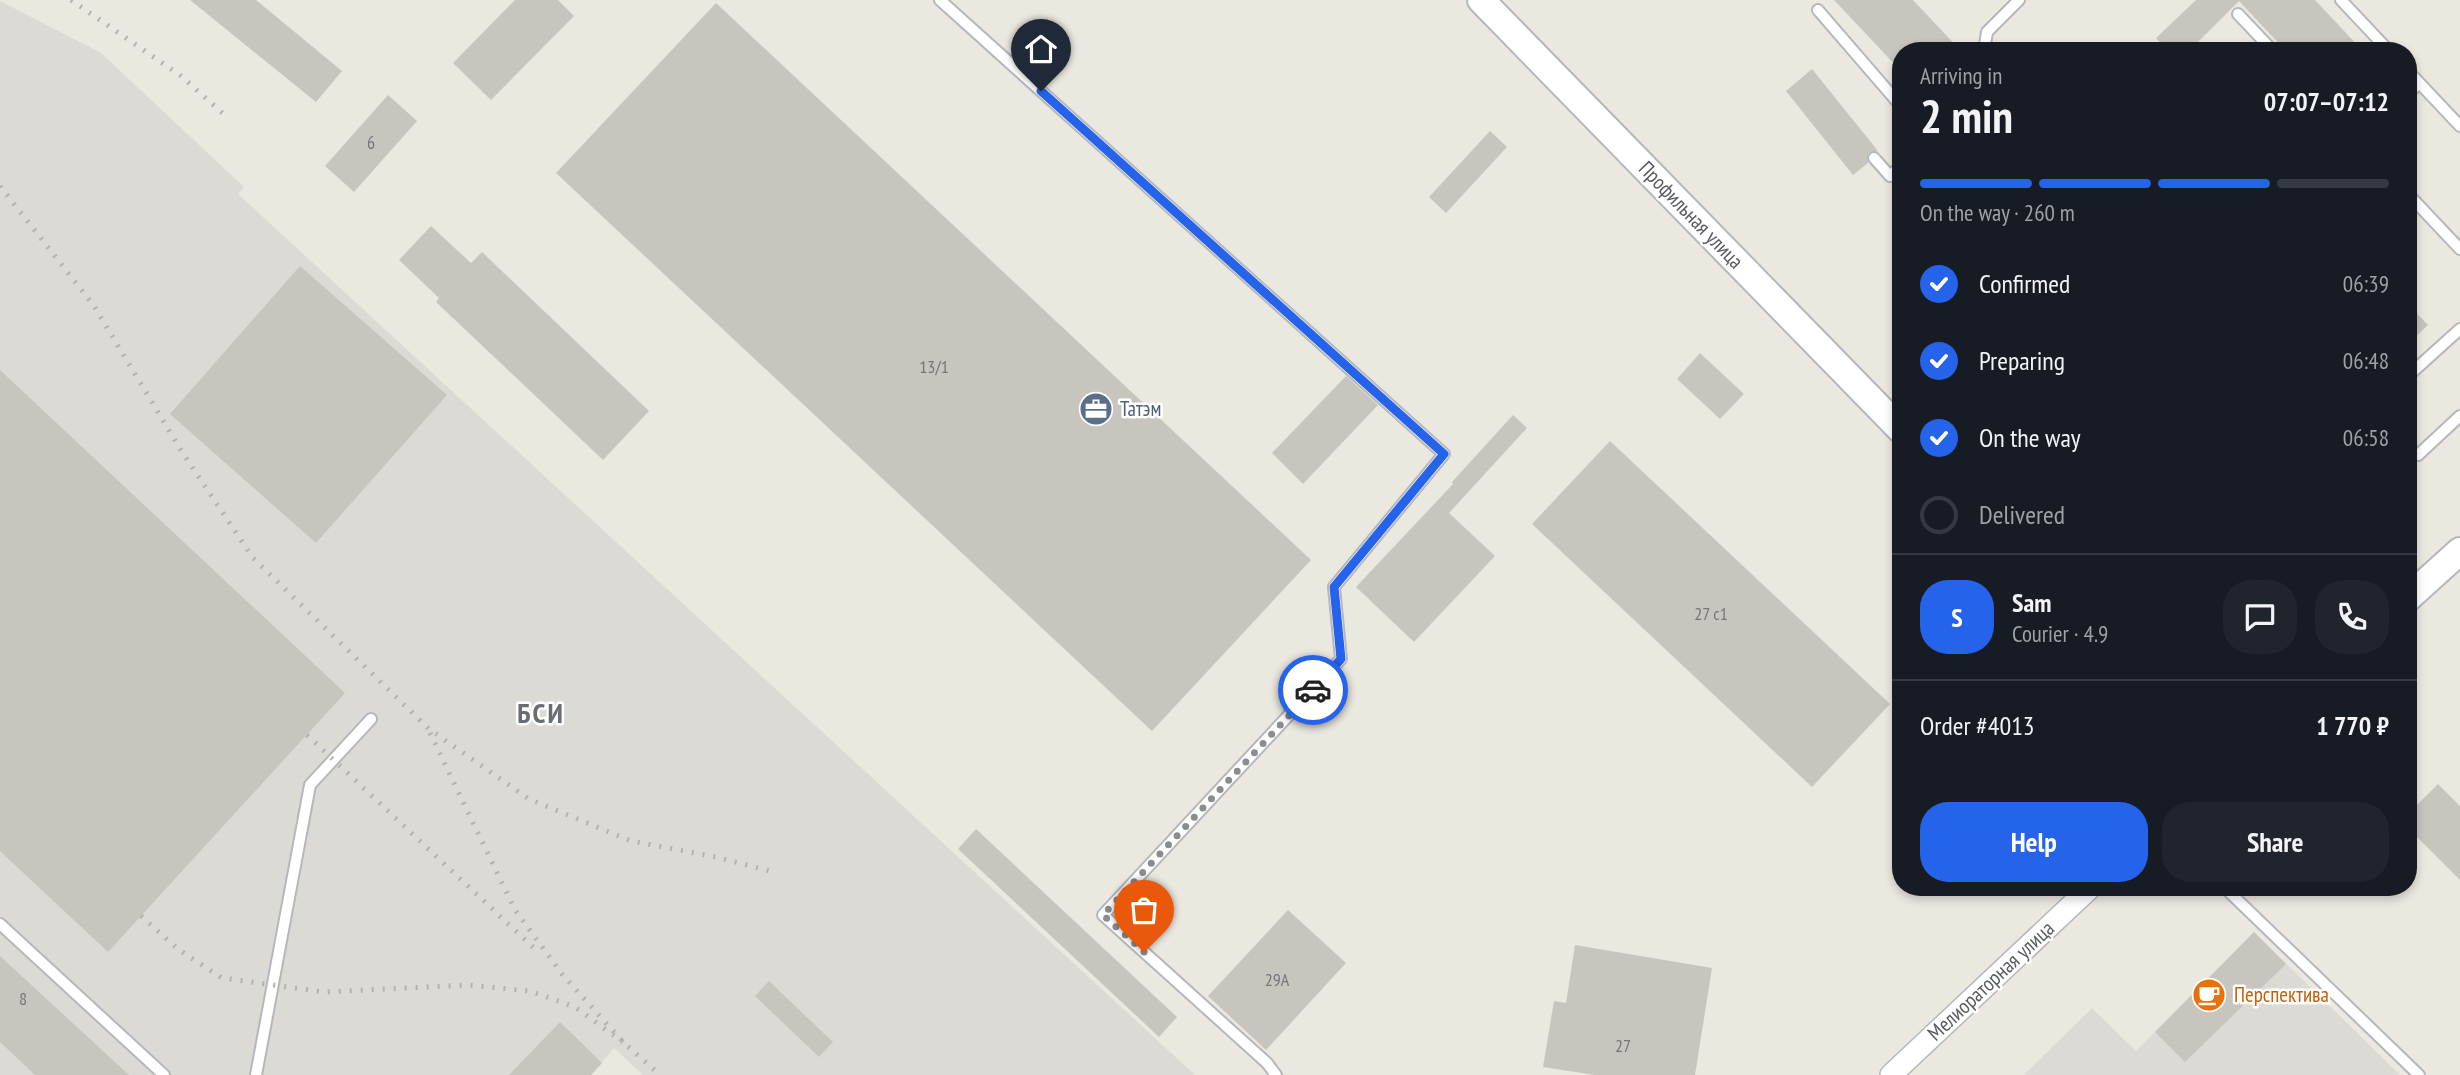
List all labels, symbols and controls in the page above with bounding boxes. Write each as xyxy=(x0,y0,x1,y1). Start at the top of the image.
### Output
pin xyxy=(1011,19,1071,91)
icon: home xyxy=(1022,30,1060,68)
text: Arriving in xyxy=(1920,61,2002,90)
text: 07:07–07:12 xyxy=(2264,85,2389,118)
text: 2 min xyxy=(1920,86,2013,146)
house number: 6 xyxy=(367,131,375,154)
street label: Профильная улица xyxy=(1633,155,1750,274)
text: On the way · 260 m xyxy=(1920,198,2075,227)
icon: check xyxy=(1920,265,1958,303)
text: Confirmed xyxy=(1979,267,2070,300)
text: 06:39 xyxy=(2343,269,2389,298)
icon: check xyxy=(1920,342,1958,380)
text: Preparing xyxy=(1979,344,2065,377)
text: 06:48 xyxy=(2343,346,2389,375)
house number: 13/1 xyxy=(919,355,949,378)
office icon: Татэм xyxy=(1077,390,1115,428)
place label: Татэм xyxy=(1120,395,1161,422)
icon: check xyxy=(1920,419,1958,457)
text: On the way xyxy=(1979,421,2081,454)
text: 06:58 xyxy=(2343,423,2389,452)
text: Delivered xyxy=(1979,498,2065,531)
button: chat xyxy=(2223,580,2297,654)
button: phone xyxy=(2315,580,2389,654)
text: Sam xyxy=(2012,586,2051,619)
text: S xyxy=(1951,601,1963,634)
house number: 27 с1 xyxy=(1694,602,1728,625)
text: Courier · 4.9 xyxy=(2012,619,2108,648)
courier xyxy=(1278,655,1348,725)
icon: car xyxy=(1294,671,1332,709)
district label: БСИ xyxy=(517,694,565,731)
text: Order #4013 xyxy=(1920,709,2035,742)
text: 1 770 ₽ xyxy=(2316,709,2389,742)
button: Help xyxy=(1920,802,2148,882)
button: Share xyxy=(2162,802,2389,882)
pin xyxy=(1114,880,1174,952)
icon: bag xyxy=(1125,891,1163,929)
street label: Мелиораторная улица xyxy=(1922,915,2060,1046)
house number: 29А xyxy=(1265,968,1290,991)
cafe icon: Перспектива xyxy=(2190,976,2228,1014)
place label: Перспектива xyxy=(2234,981,2329,1008)
house number: 8 xyxy=(19,987,27,1010)
house number: 27 xyxy=(1615,1034,1631,1057)

